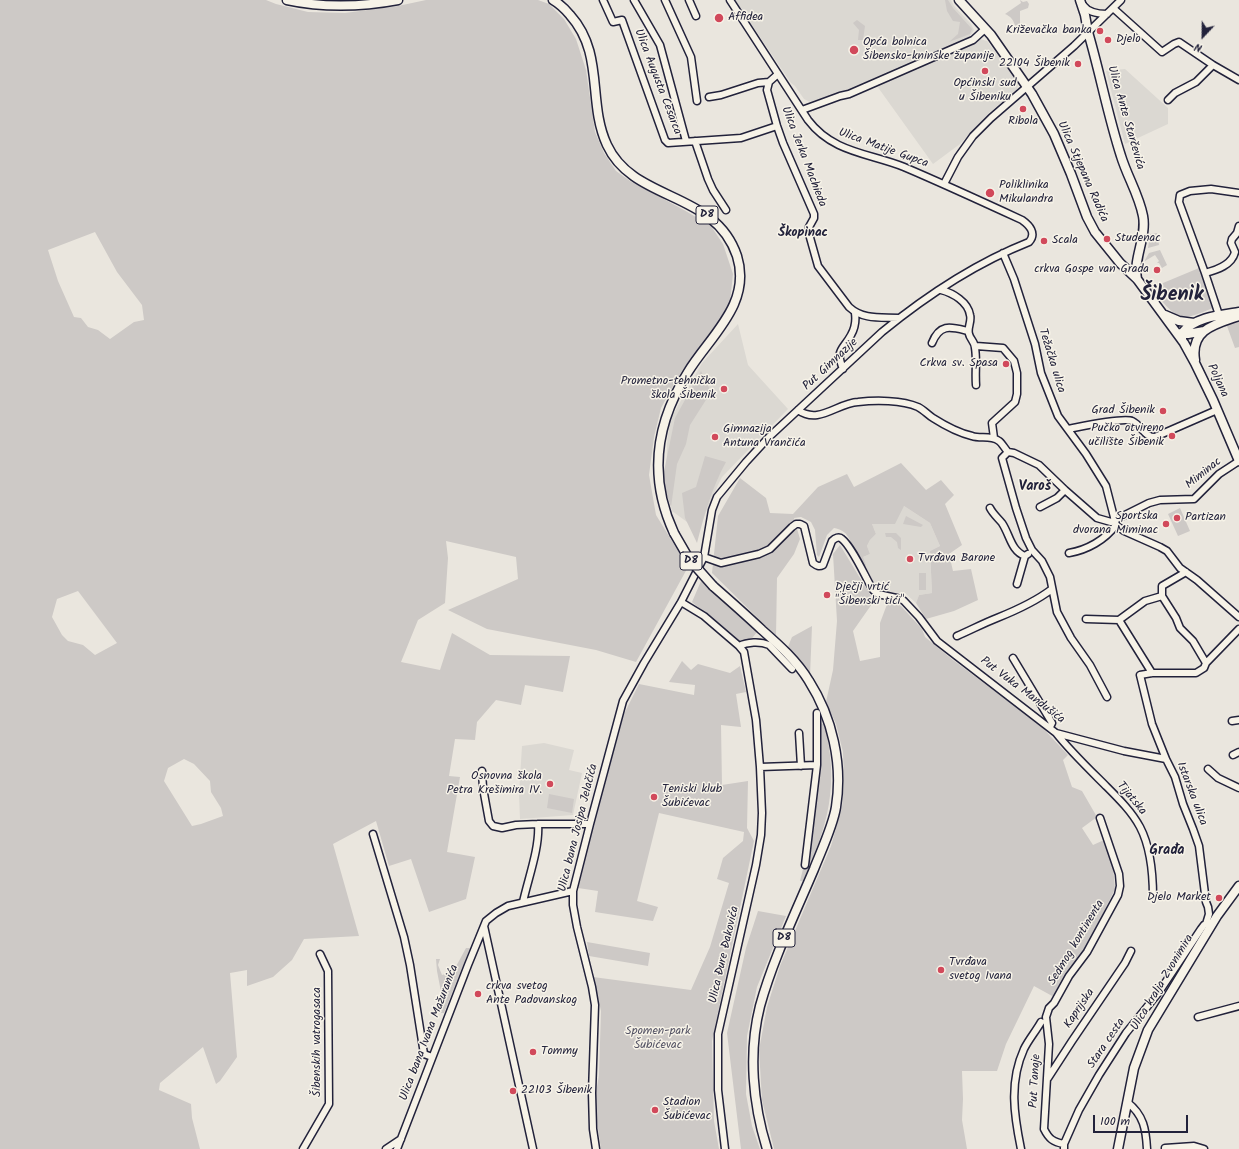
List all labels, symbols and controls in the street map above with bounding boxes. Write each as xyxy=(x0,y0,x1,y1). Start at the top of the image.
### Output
place label: Affidea xyxy=(728,11,763,25)
marker: Affidea xyxy=(713,12,725,24)
north arrow xyxy=(1183,16,1223,56)
place label: Križevačka banka xyxy=(1006,24,1092,38)
marker: Križevačka banka xyxy=(1095,26,1105,36)
street label: Ulica Augusta Cesarca xyxy=(630,27,684,137)
place label: Djelo xyxy=(1116,33,1141,47)
marker: Djelo xyxy=(1103,35,1113,45)
place label: Opća bolnica Šibensko-kninske županije xyxy=(863,36,994,64)
text: N xyxy=(1192,37,1205,57)
marker: Opća bolnica Šibensko-kninske županije xyxy=(848,44,860,56)
place label: 22104 Šibenik xyxy=(999,57,1070,71)
marker: 22104 Šibenik xyxy=(1073,59,1083,69)
street label: Ulica Ante Starčevića xyxy=(1103,64,1147,172)
marker: Općinski sud u Šibeniku xyxy=(980,66,990,76)
place label: Općinski sud u Šibeniku xyxy=(954,77,1016,105)
marker: Ribola xyxy=(1018,104,1028,114)
street label: Ulica Jerka Machieda xyxy=(777,105,829,209)
place label: Ribola xyxy=(1008,115,1038,129)
street label: Ulica Stjepana Radića xyxy=(1053,119,1111,225)
street label: Ulica Matije Gupca xyxy=(836,126,930,172)
place label: Poliklinika Mikulandra xyxy=(999,179,1053,207)
marker: Poliklinika Mikulandra xyxy=(984,187,996,199)
road number: D8 xyxy=(696,206,718,224)
district label: Škopinac xyxy=(778,226,828,242)
place label: Studenac xyxy=(1115,232,1161,246)
place label: Scala xyxy=(1052,234,1078,248)
marker: Studenac xyxy=(1102,234,1112,244)
marker: Scala xyxy=(1039,236,1049,246)
place label: crkva Gospe van Grada xyxy=(1034,263,1149,277)
marker: crkva Gospe van Grada xyxy=(1152,265,1162,275)
district label: Šibenik xyxy=(1140,285,1204,309)
street label: Težačka ulica xyxy=(1034,327,1068,395)
street label: Put Gimnazije xyxy=(800,336,862,394)
place label: Crkva sv. Spasa xyxy=(919,357,998,371)
marker: Crkva sv. Spasa xyxy=(1001,359,1011,369)
street label: Poljana xyxy=(1203,362,1231,400)
place label: Prometno-tehnička škola Šibenik xyxy=(621,375,716,403)
marker: Prometno-tehnička škola Šibenik xyxy=(719,384,729,394)
place label: Grad Šibenik xyxy=(1092,404,1155,418)
marker: Grad Šibenik xyxy=(1158,406,1168,416)
place label: Pučko otvireno učilište Šibenik xyxy=(1088,422,1164,450)
place label: Gimnazija Antuna Vrančića xyxy=(723,423,806,451)
marker: Pučko otvireno učilište Šibenik xyxy=(1167,431,1177,441)
marker: Gimnazija Antuna Vrančića xyxy=(710,432,720,442)
street label: Miminac xyxy=(1183,455,1225,493)
district label: Varoš xyxy=(1019,480,1051,496)
place label: Sportska dvorana Miminac xyxy=(1073,510,1158,538)
place label: Partizan xyxy=(1185,511,1226,525)
marker: Partizan xyxy=(1172,513,1182,523)
marker: Sportska dvorana Miminac xyxy=(1161,519,1171,529)
road number: D8 xyxy=(680,552,702,570)
place label: Tvrđava Barone xyxy=(918,552,995,566)
marker: Tvrđava Barone xyxy=(905,554,915,564)
place label: Dječji vrtić "Šibenski tići" xyxy=(835,581,904,609)
marker: Dječji vrtić "Šibenski tići" xyxy=(822,590,832,600)
street label: Put Vuka Mandušića xyxy=(977,655,1067,727)
street label: Istarska ulica xyxy=(1172,760,1210,828)
street label: Ulica bana Josipa Jelačića xyxy=(556,762,602,894)
place label: Osnovna škola Petra Krešimira IV. xyxy=(447,770,542,798)
marker: Osnovna škola Petra Krešimira IV. xyxy=(545,779,555,789)
street label: Tijatska xyxy=(1113,779,1149,819)
place label: Teniski klub Šubićevac xyxy=(662,783,722,811)
marker: Teniski klub Šubićevac xyxy=(649,792,659,802)
district label: Građa xyxy=(1150,844,1184,860)
place label: Djelo Market xyxy=(1147,891,1211,905)
marker: Djelo Market xyxy=(1214,893,1224,903)
street label: Sedmog kontinenta xyxy=(1046,898,1108,988)
street label: Ulica Đure Đakovića xyxy=(707,905,743,1005)
road number: D8 xyxy=(773,929,795,947)
street label: Ulica kralja Zvonimira xyxy=(1129,932,1197,1034)
place label: Tvrđava svetog Ivana xyxy=(949,956,1012,984)
street label: Ulica bana Ivana Mažuranića xyxy=(397,963,463,1103)
marker: Tvrđava svetog Ivana xyxy=(936,965,946,975)
place label: crkva svetog Ante Padovanskog xyxy=(486,980,577,1008)
street label: Kaprijska xyxy=(1062,986,1098,1032)
street label: Šibenskih vatrogasaca xyxy=(311,987,325,1097)
marker: crkva svetog Ante Padovanskog xyxy=(473,989,483,999)
street label: Stara cesta xyxy=(1085,1016,1129,1072)
park label: Spomen-park Šubićevac xyxy=(625,1025,691,1053)
place label: Tommy xyxy=(541,1045,578,1059)
marker: Tommy xyxy=(528,1047,538,1057)
street label: Put Tanaje xyxy=(1027,1054,1045,1108)
place label: 22103 Šibenik xyxy=(521,1084,592,1098)
marker: 22103 Šibenik xyxy=(508,1086,518,1096)
place label: Stadion Šubićevac xyxy=(663,1096,711,1124)
marker: Stadion Šubićevac xyxy=(650,1105,660,1115)
scale bar xyxy=(1095,1107,1190,1133)
text: 100 m xyxy=(1100,1112,1130,1131)

